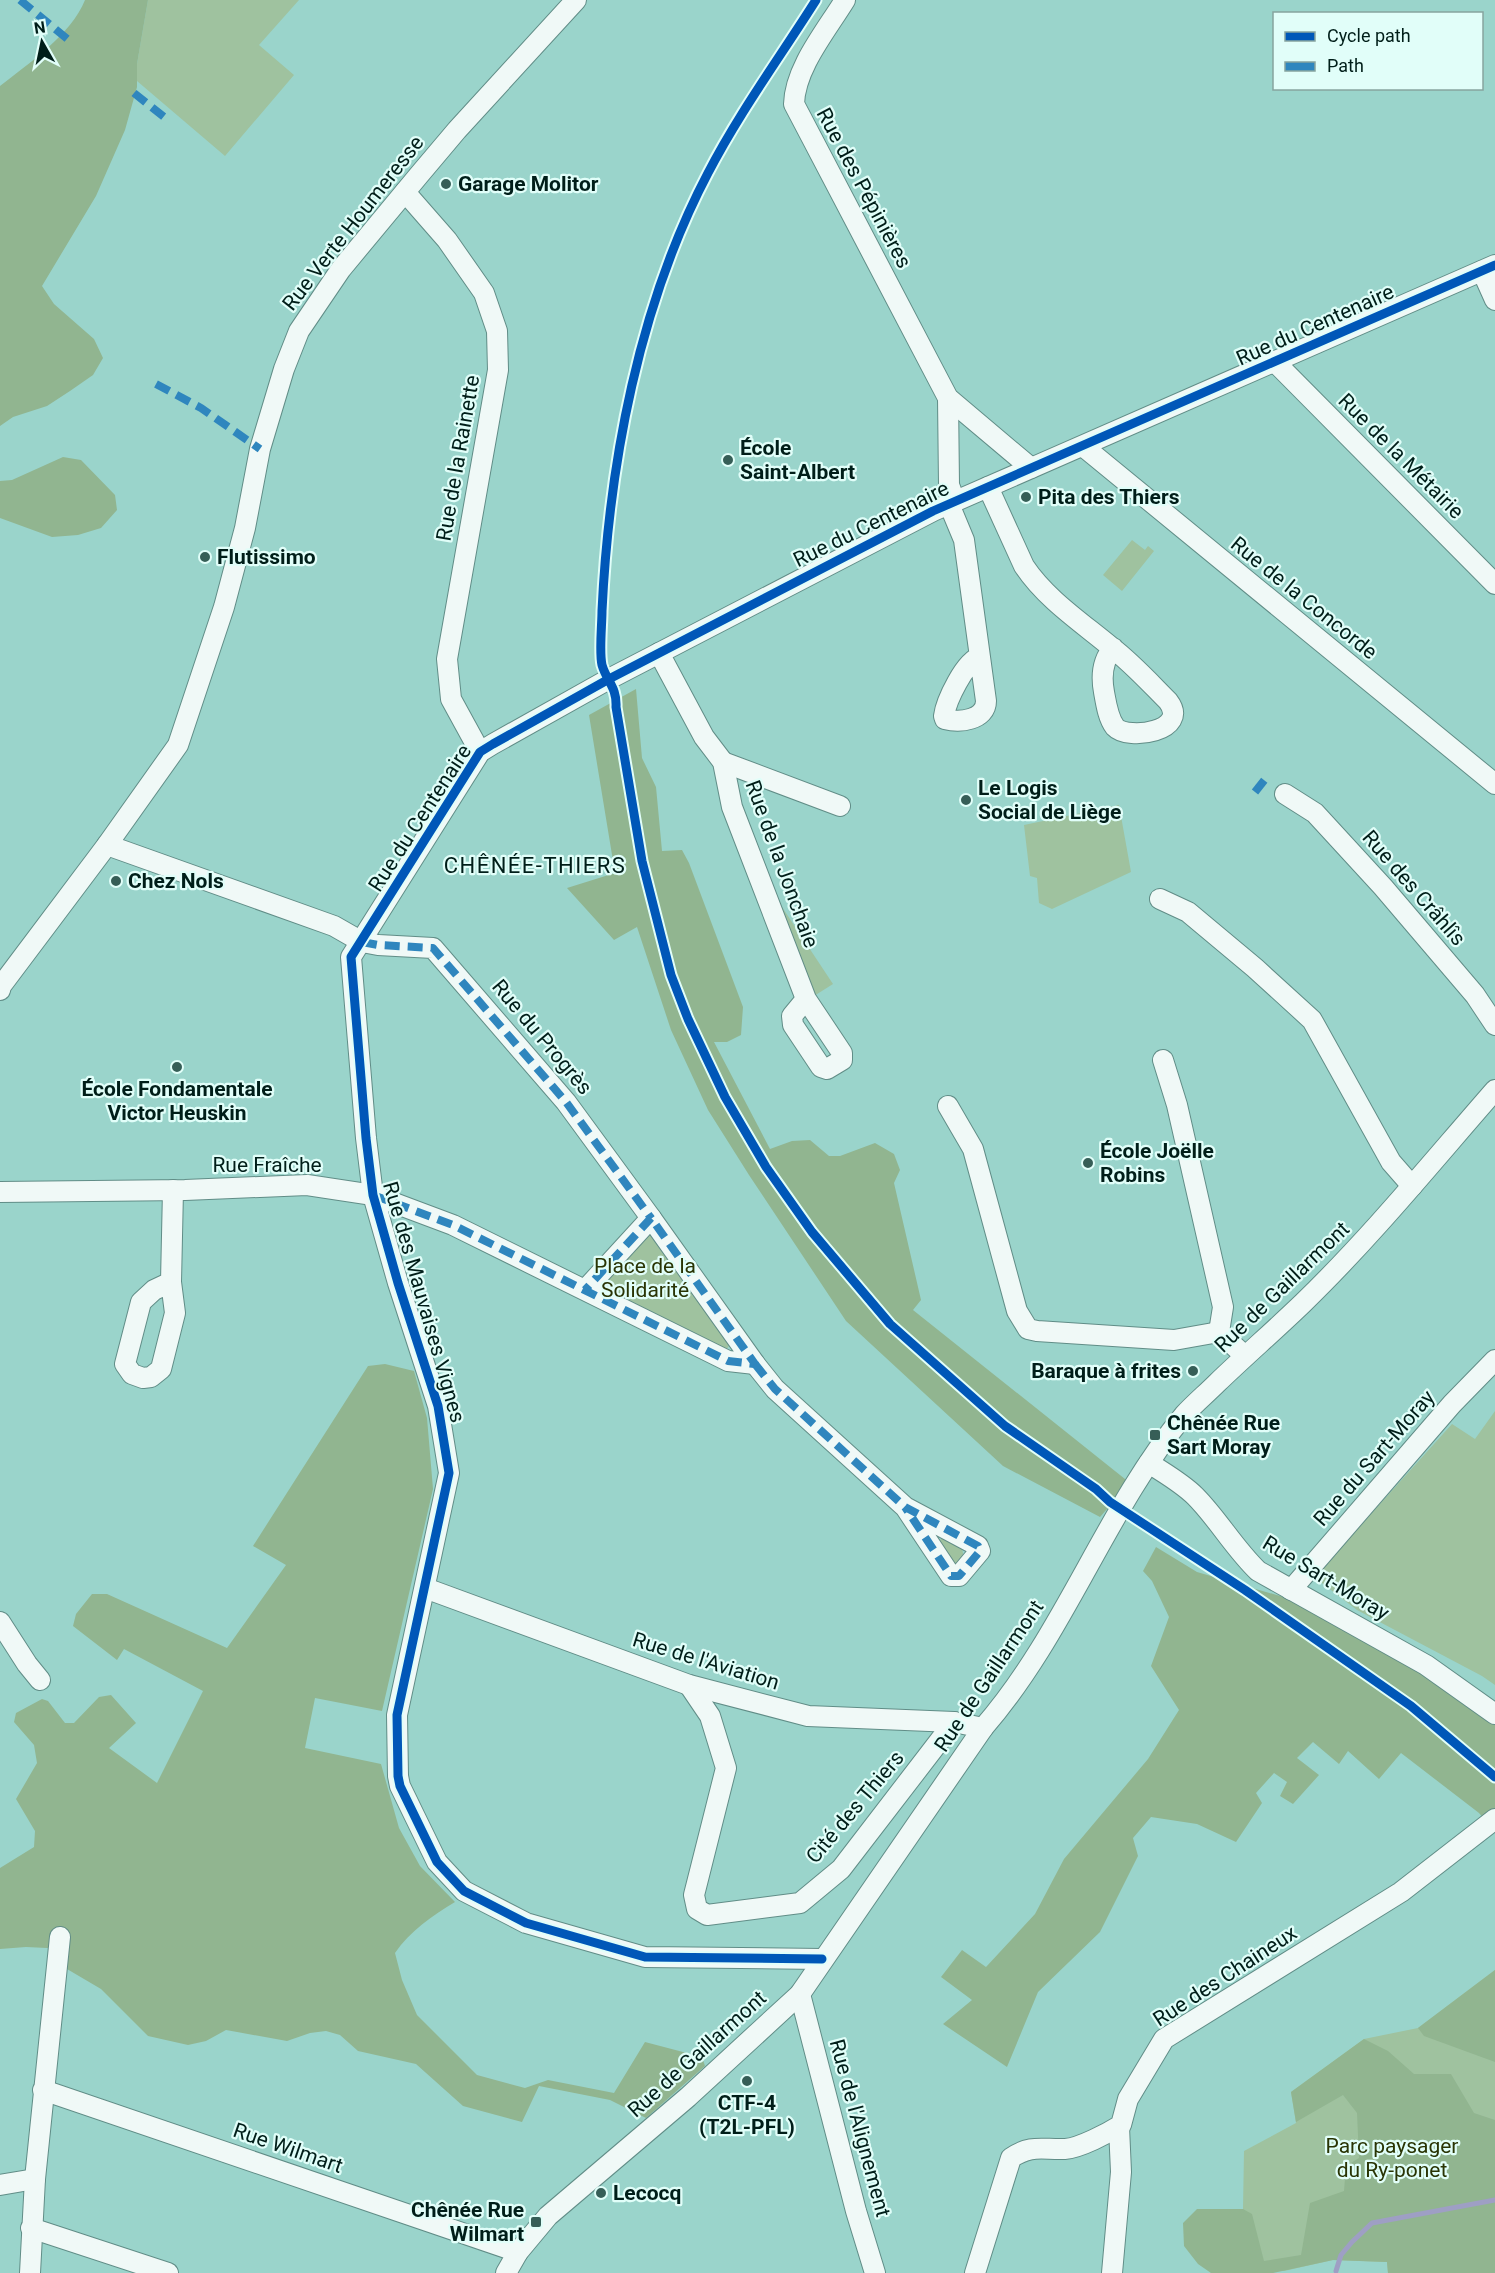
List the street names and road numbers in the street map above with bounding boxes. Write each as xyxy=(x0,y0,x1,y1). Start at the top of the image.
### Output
street label: Rue des Pépinières xyxy=(812,104,916,272)
street label: Rue Verte Houmeresse xyxy=(277,131,429,315)
street label: Rue du Centenaire xyxy=(1232,279,1398,371)
street label: Rue de la Rainette xyxy=(432,373,484,543)
street label: Rue de la Métairie xyxy=(1333,388,1469,524)
street label: Rue du Centenaire xyxy=(789,476,953,572)
street label: Rue de la Concorde xyxy=(1226,532,1382,664)
street label: Rue du Centenaire xyxy=(364,740,476,896)
street label: Rue de la Jonchaie xyxy=(741,777,823,951)
street label: Rue des Crâhlîs xyxy=(1358,826,1470,950)
street label: Rue du Progrès xyxy=(487,975,597,1099)
street label: Rue Fraîche xyxy=(212,1153,322,1177)
street label: Rue des Mauvaises Vignes xyxy=(378,1179,470,1425)
street label: Rue de Gaillarmont xyxy=(1210,1217,1354,1357)
street label: Rue du Sart-Moray xyxy=(1309,1385,1439,1531)
street label: Rue Sart-Moray xyxy=(1258,1531,1394,1625)
street label: Rue de Gaillarmont xyxy=(929,1596,1049,1756)
street label: Rue de l'Aviation xyxy=(630,1627,782,1695)
street label: Cité des Thiers xyxy=(801,1746,909,1868)
street label: Rue des Chaineux xyxy=(1149,1921,1301,2031)
street label: Rue de Gaillarmont xyxy=(623,1986,771,2122)
street label: Rue de l'Alignement xyxy=(825,2036,895,2220)
street label: Rue Wilmart xyxy=(230,2118,346,2178)

